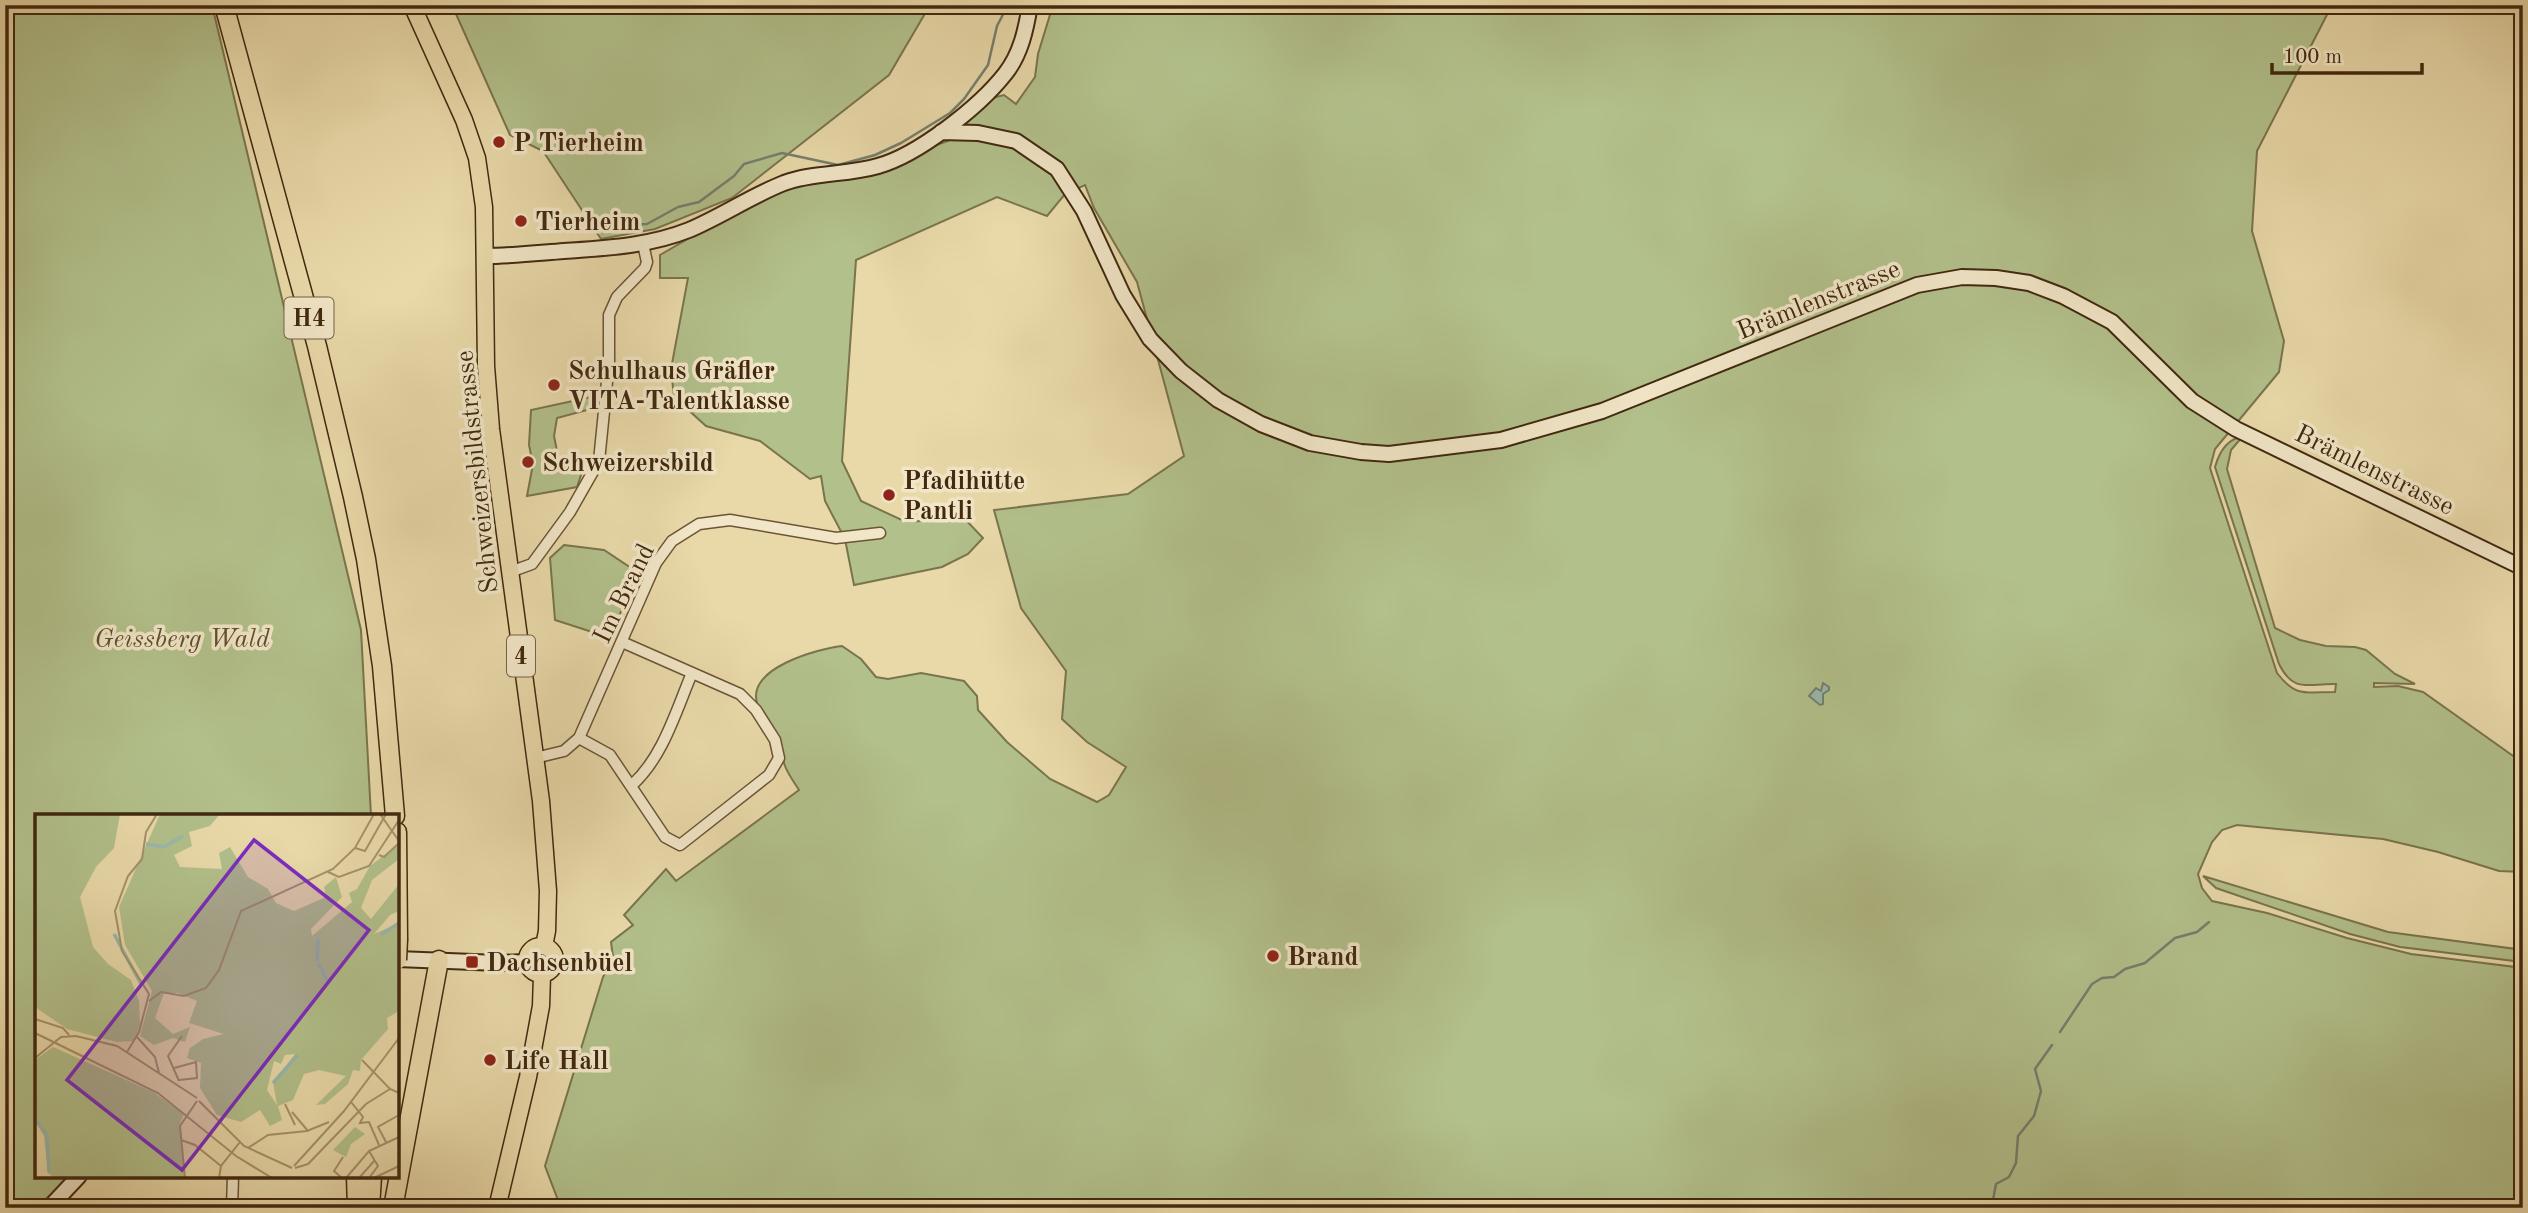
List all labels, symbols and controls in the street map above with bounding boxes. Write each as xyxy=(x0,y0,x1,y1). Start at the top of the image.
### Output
scale bar xyxy=(2272,32,2423,76)
text: 100 m xyxy=(2283,47,2342,68)
place label: P Tierheim xyxy=(513,131,644,157)
marker: P Tierheim xyxy=(491,134,507,150)
place label: Tierheim xyxy=(535,210,640,236)
marker: Tierheim xyxy=(513,213,529,229)
street label: Brämlenstrasse xyxy=(1733,256,1904,345)
road number: H4 xyxy=(284,298,334,338)
street label: Schweizersbildstrasse xyxy=(452,349,504,595)
place label: Schulhaus Gräfler VITA-Talentklasse xyxy=(568,359,790,415)
marker: Schulhaus Gräfler VITA-Talentklasse xyxy=(546,377,562,393)
street label: Brämlenstrasse xyxy=(2290,421,2458,521)
place label: Schweizersbild xyxy=(542,451,714,477)
marker: Schweizersbild xyxy=(520,454,536,470)
place label: Pfadihütte Pantli xyxy=(903,469,1025,525)
marker: Pfadihütte Pantli xyxy=(881,487,897,503)
street label: Im Brand xyxy=(590,540,660,648)
park label: Geissberg Wald xyxy=(94,627,270,653)
road number: 4 xyxy=(507,636,535,676)
inset map xyxy=(35,814,399,1178)
place label: Brand xyxy=(1287,945,1358,971)
marker: Brand xyxy=(1265,948,1281,964)
place label: Dachsenbüel xyxy=(486,951,633,977)
marker: Dachsenbüel xyxy=(464,954,480,970)
place label: Life Hall xyxy=(504,1049,608,1075)
marker: Life Hall xyxy=(482,1052,498,1068)

